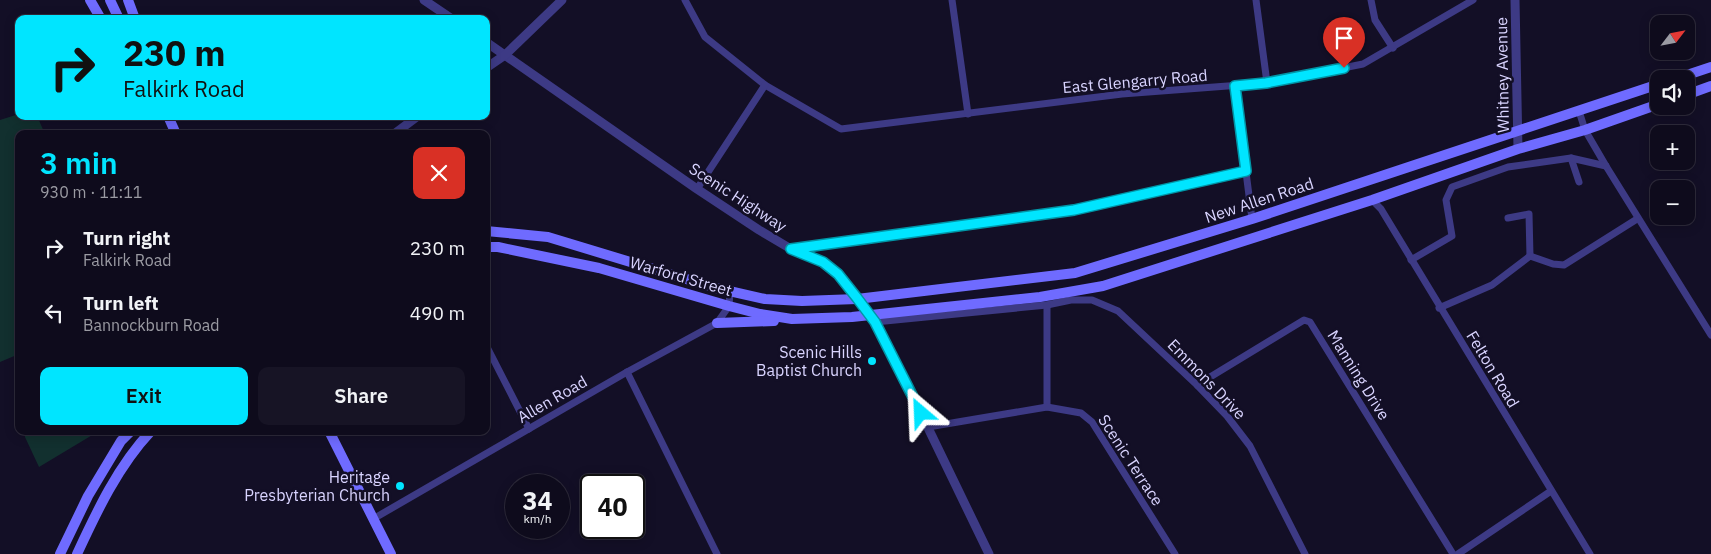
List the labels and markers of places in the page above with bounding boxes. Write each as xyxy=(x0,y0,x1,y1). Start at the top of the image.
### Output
pin xyxy=(1323,17,1365,68)
place label: Scenic Hills Baptist Church xyxy=(756,342,862,380)
marker: Scenic Hills Baptist Church xyxy=(866,355,878,367)
place label: Heritage Presbyterian Church xyxy=(244,467,390,505)
marker: Heritage Presbyterian Church xyxy=(394,480,406,492)

